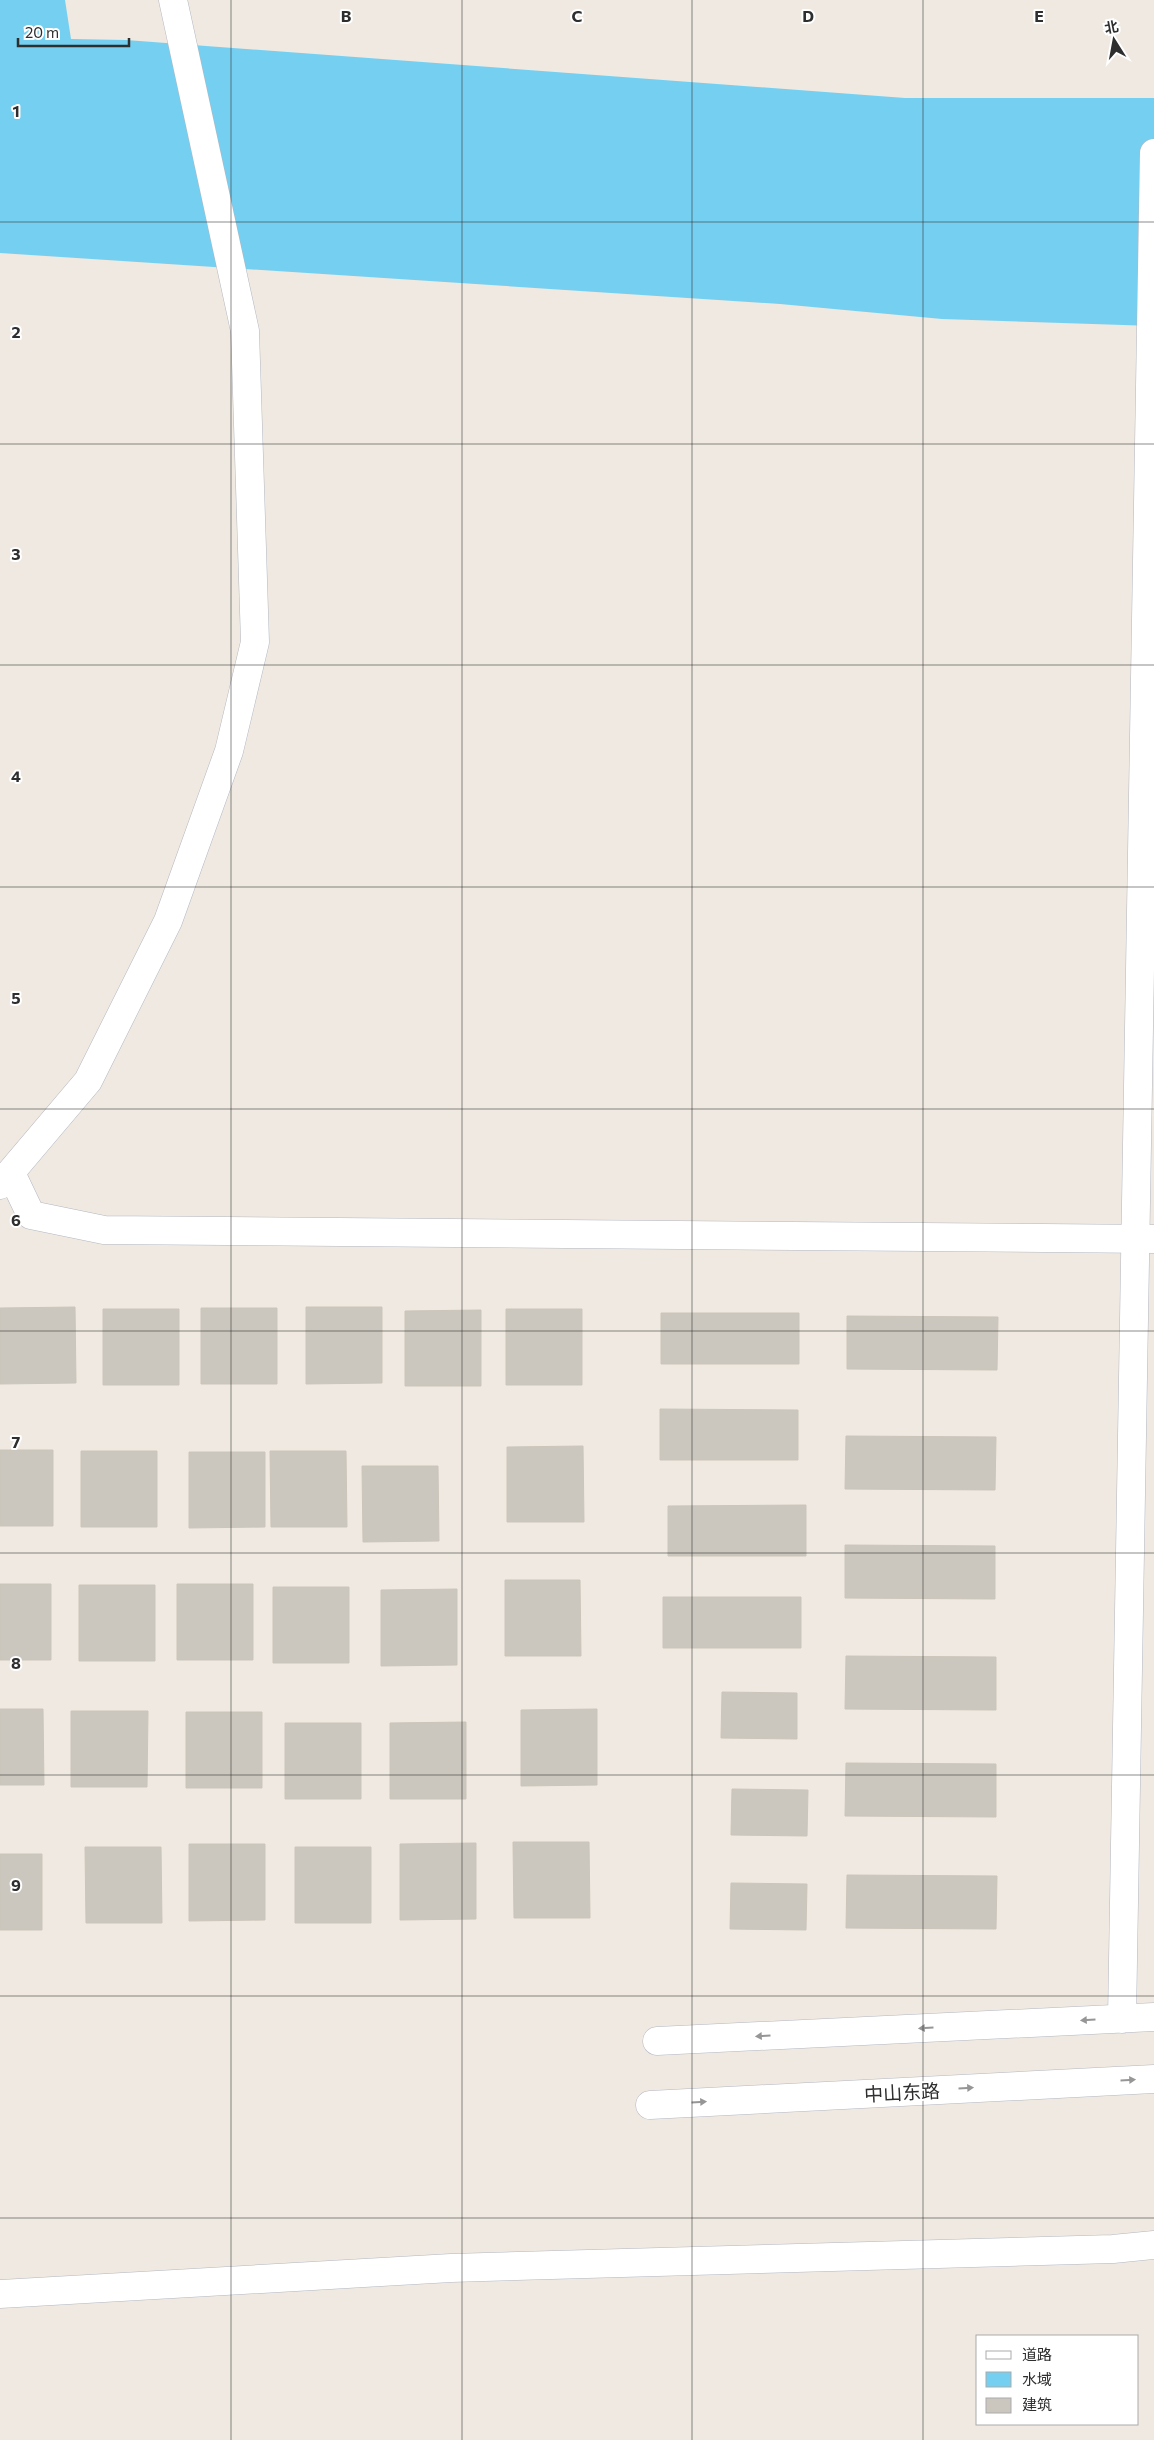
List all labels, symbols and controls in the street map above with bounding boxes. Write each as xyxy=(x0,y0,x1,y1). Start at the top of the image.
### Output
text: B xyxy=(341,6,352,25)
text: C xyxy=(572,6,583,25)
text: D xyxy=(802,6,814,25)
text: E xyxy=(1034,6,1044,25)
scale bar xyxy=(18,15,129,47)
north arrow xyxy=(1089,15,1139,65)
text: 北 xyxy=(1103,17,1120,36)
text: 20 m xyxy=(25,23,59,41)
text: 1 xyxy=(12,101,20,120)
text: 2 xyxy=(11,322,21,341)
text: 3 xyxy=(11,544,21,563)
text: 4 xyxy=(11,766,21,785)
text: 5 xyxy=(11,988,21,1007)
text: 6 xyxy=(11,1210,21,1229)
text: 7 xyxy=(12,1432,21,1451)
text: 8 xyxy=(11,1653,21,1672)
text: 9 xyxy=(11,1875,21,1894)
one-way arrow xyxy=(1080,2017,1096,2025)
one-way arrow xyxy=(917,2025,933,2033)
one-way arrow xyxy=(755,2032,771,2040)
one-way arrow xyxy=(1121,2076,1137,2084)
street label: 中山东路 xyxy=(863,2079,941,2105)
one-way arrow xyxy=(958,2084,974,2092)
one-way arrow xyxy=(691,2098,707,2106)
legend xyxy=(976,2335,1139,2425)
text: 道路 xyxy=(1022,2345,1052,2363)
text: 水域 xyxy=(1022,2370,1052,2388)
text: 建筑 xyxy=(1022,2395,1052,2413)

